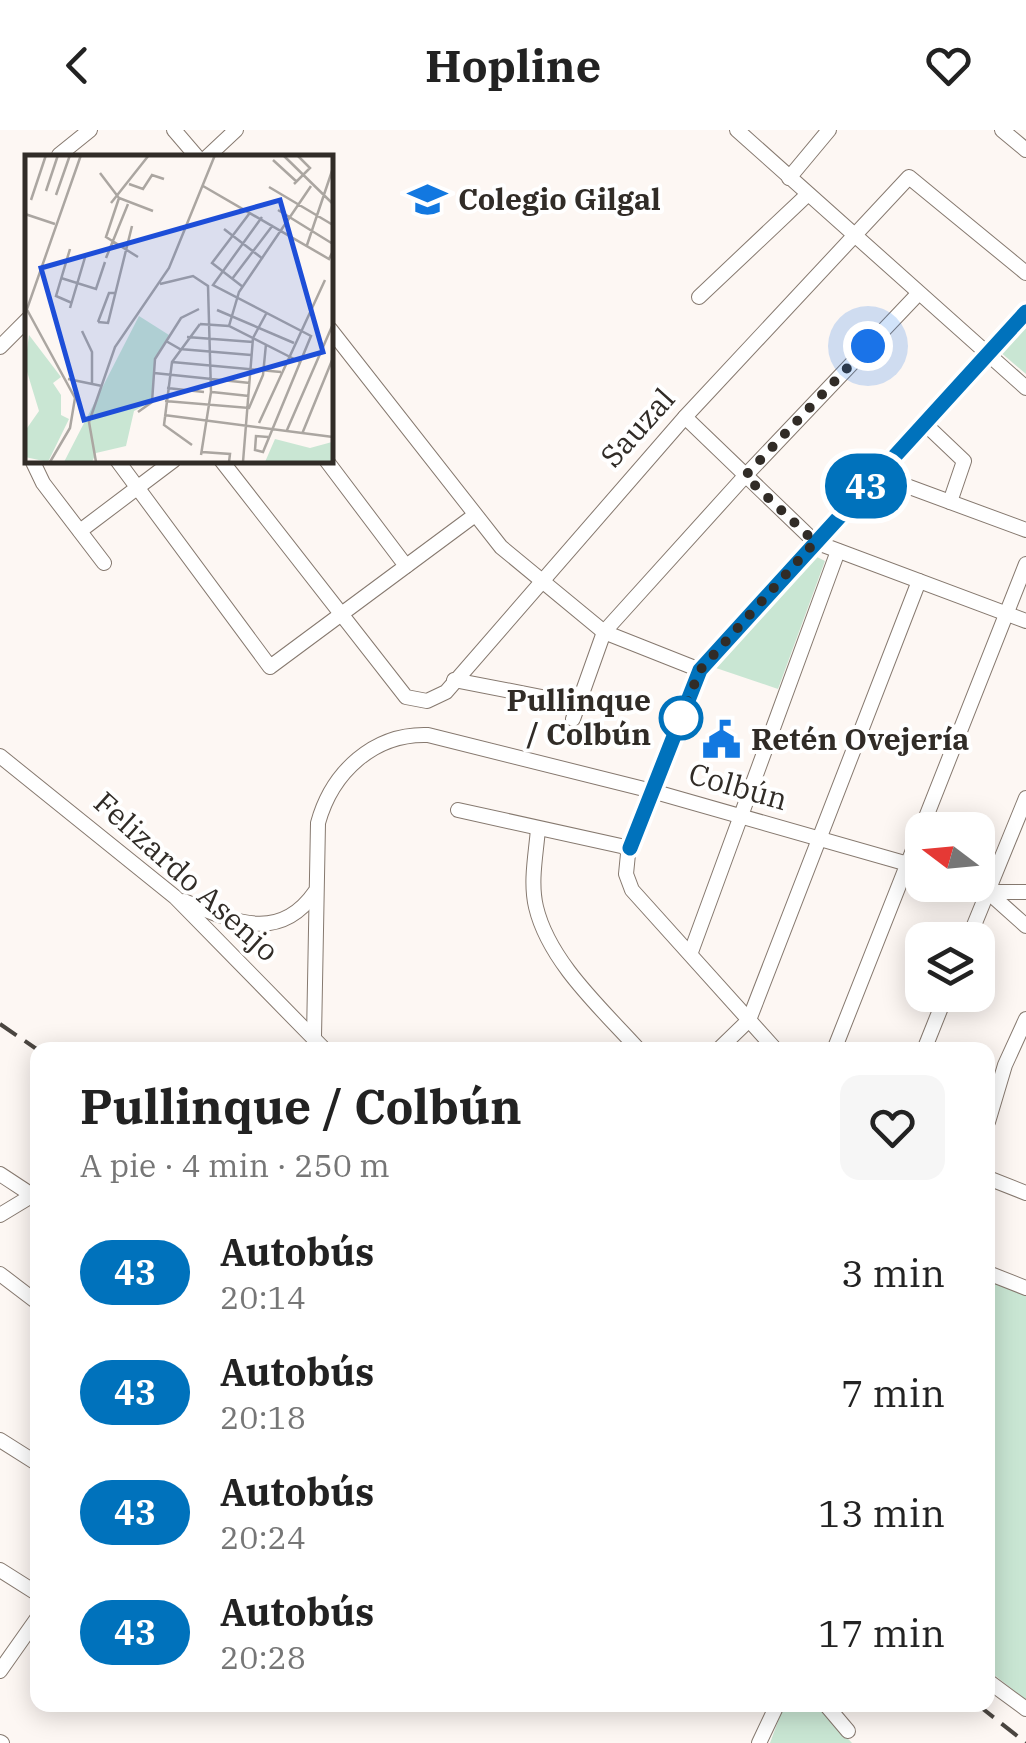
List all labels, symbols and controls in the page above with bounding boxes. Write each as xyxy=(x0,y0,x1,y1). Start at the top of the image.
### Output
text: Hopline xyxy=(425,36,601,94)
icon: back xyxy=(50,38,105,93)
icon: heart xyxy=(921,38,976,93)
inset map xyxy=(25,155,332,462)
school or university icon: Colegio Gilgal xyxy=(407,179,449,221)
place label: Colegio Gilgal xyxy=(458,179,661,218)
your location xyxy=(843,321,893,371)
street label: Sauzal xyxy=(591,379,683,475)
line badge: 43 xyxy=(821,454,911,518)
text: 43 xyxy=(845,463,887,509)
place label: Pullinque / Colbún xyxy=(507,680,651,753)
marker: Pullinque / Colbún xyxy=(660,697,702,739)
public building icon: Retén Ovejería xyxy=(700,719,742,761)
place label: Retén Ovejería xyxy=(751,719,969,758)
street label: Colbún xyxy=(685,753,792,818)
street label: Felizardo Asenjo xyxy=(86,783,288,969)
north arrow xyxy=(905,812,995,902)
map controls xyxy=(905,812,995,1012)
button: layers xyxy=(905,922,995,1012)
text: Pullinque / Colbún xyxy=(80,1075,522,1137)
button: heart xyxy=(840,1075,945,1180)
text: A pie · 4 min · 250 m xyxy=(80,1144,390,1186)
text: Autobús xyxy=(220,1227,374,1276)
text: 3 min xyxy=(841,1248,945,1297)
text: 43 xyxy=(114,1249,156,1295)
text: 20:14 xyxy=(220,1276,306,1318)
text: Autobús xyxy=(220,1347,374,1396)
text: 7 min xyxy=(841,1368,945,1417)
text: 43 xyxy=(114,1369,156,1415)
text: 20:18 xyxy=(220,1396,306,1438)
text: Autobús xyxy=(220,1467,374,1516)
text: 13 min xyxy=(818,1488,945,1537)
text: 43 xyxy=(114,1489,156,1535)
text: 20:24 xyxy=(220,1516,306,1558)
text: Autobús xyxy=(220,1587,374,1636)
text: 17 min xyxy=(818,1608,945,1657)
text: 43 xyxy=(114,1609,156,1655)
text: 20:28 xyxy=(220,1636,306,1678)

